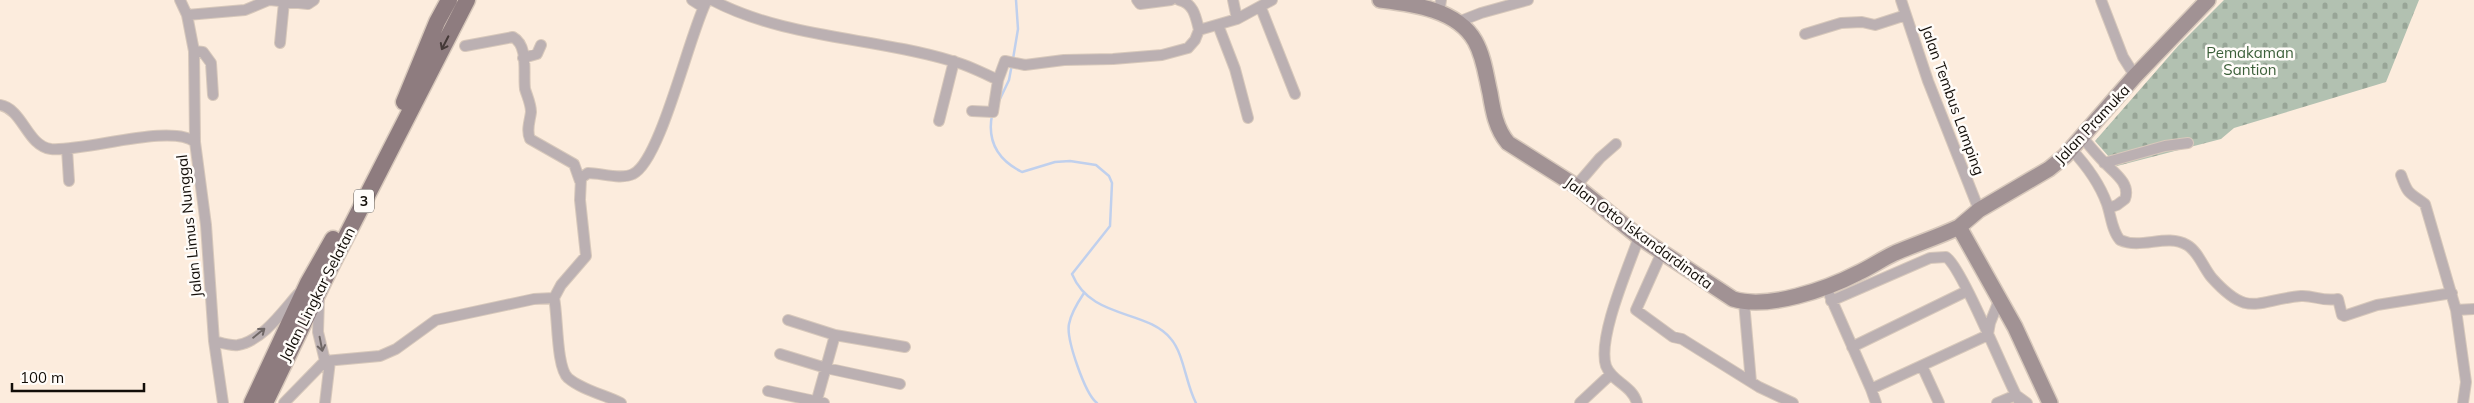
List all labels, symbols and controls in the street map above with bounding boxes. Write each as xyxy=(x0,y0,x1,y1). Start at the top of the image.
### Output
street label: Jalan Tembus Lamping xyxy=(1917,22,1989,178)
one-way arrow xyxy=(440,36,450,51)
park label: Pemakaman Santion xyxy=(2206,43,2294,79)
street label: Jalan Pramuka xyxy=(2050,80,2134,168)
street label: Jalan Limus Nunggal xyxy=(172,154,206,298)
street label: Jalan Otto Iskandardinata xyxy=(1561,173,1717,293)
road number: 3 xyxy=(354,190,374,212)
street label: Jalan Lingkar Selatan xyxy=(275,224,359,364)
one-way arrow xyxy=(253,328,266,339)
one-way arrow xyxy=(316,335,326,351)
scale bar xyxy=(12,360,145,392)
text: 100 m xyxy=(20,368,64,387)

